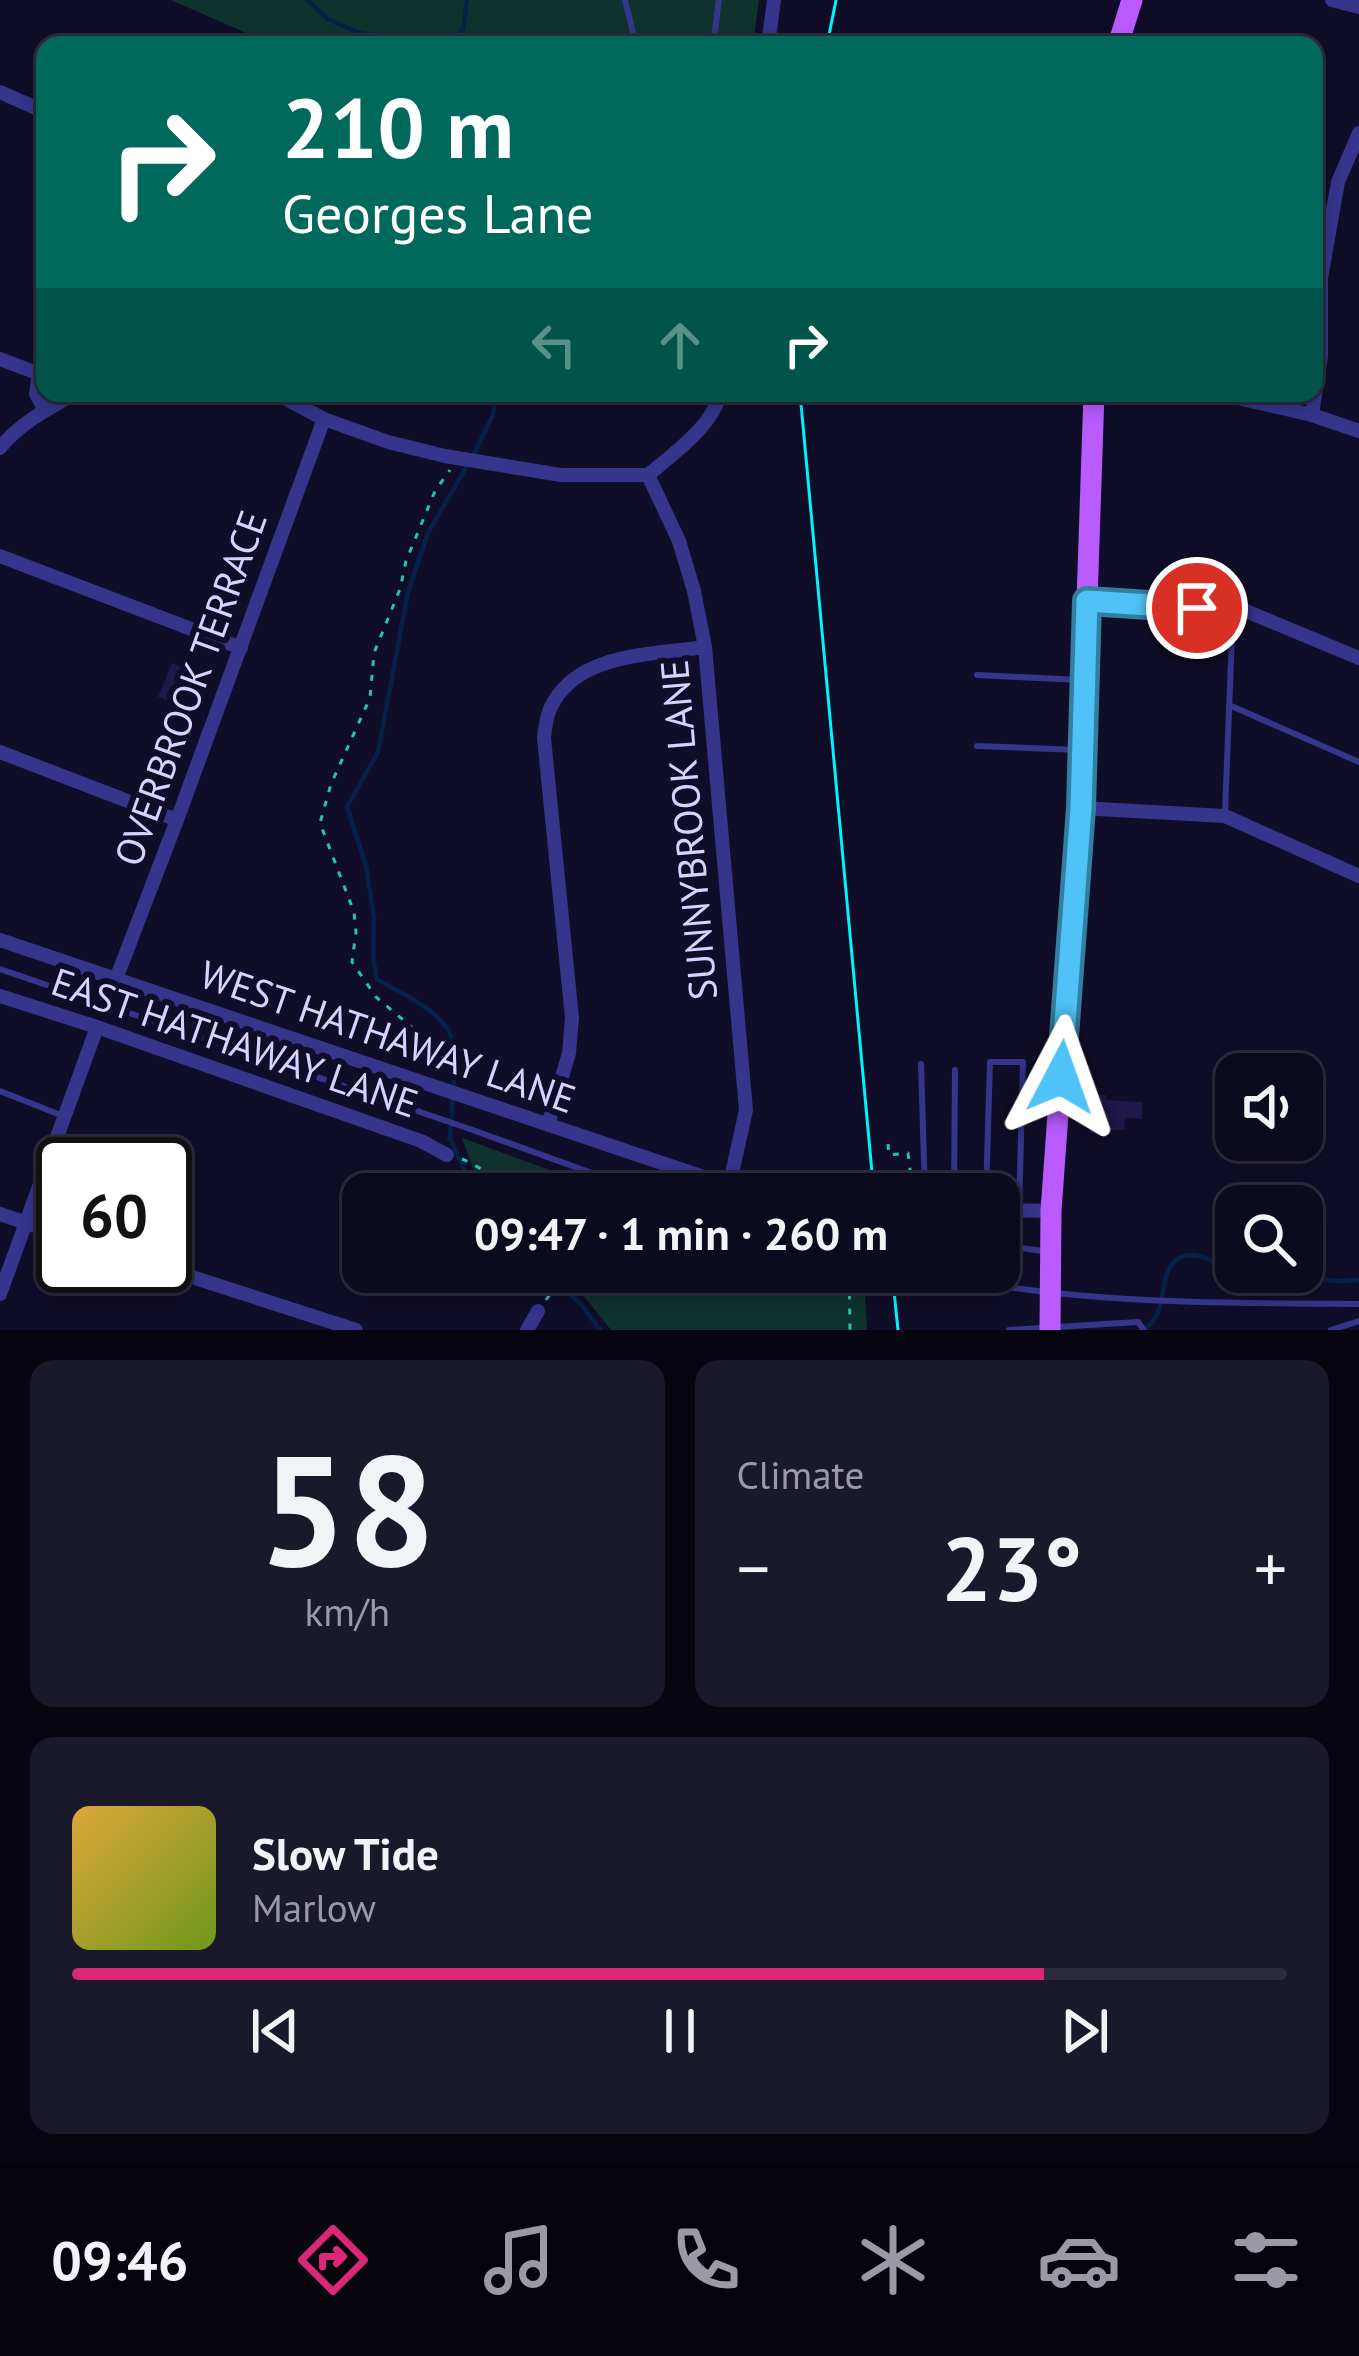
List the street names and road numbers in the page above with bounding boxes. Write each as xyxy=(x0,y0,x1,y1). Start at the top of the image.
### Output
street label: OVERBROOK TERRACE xyxy=(102,503,278,873)
street label: SUNNYBROOK LANE xyxy=(648,658,728,1002)
street label: WEST HATHAWAY LANE xyxy=(194,948,582,1124)
street label: EAST HATHAWAY LANE xyxy=(45,955,425,1129)

